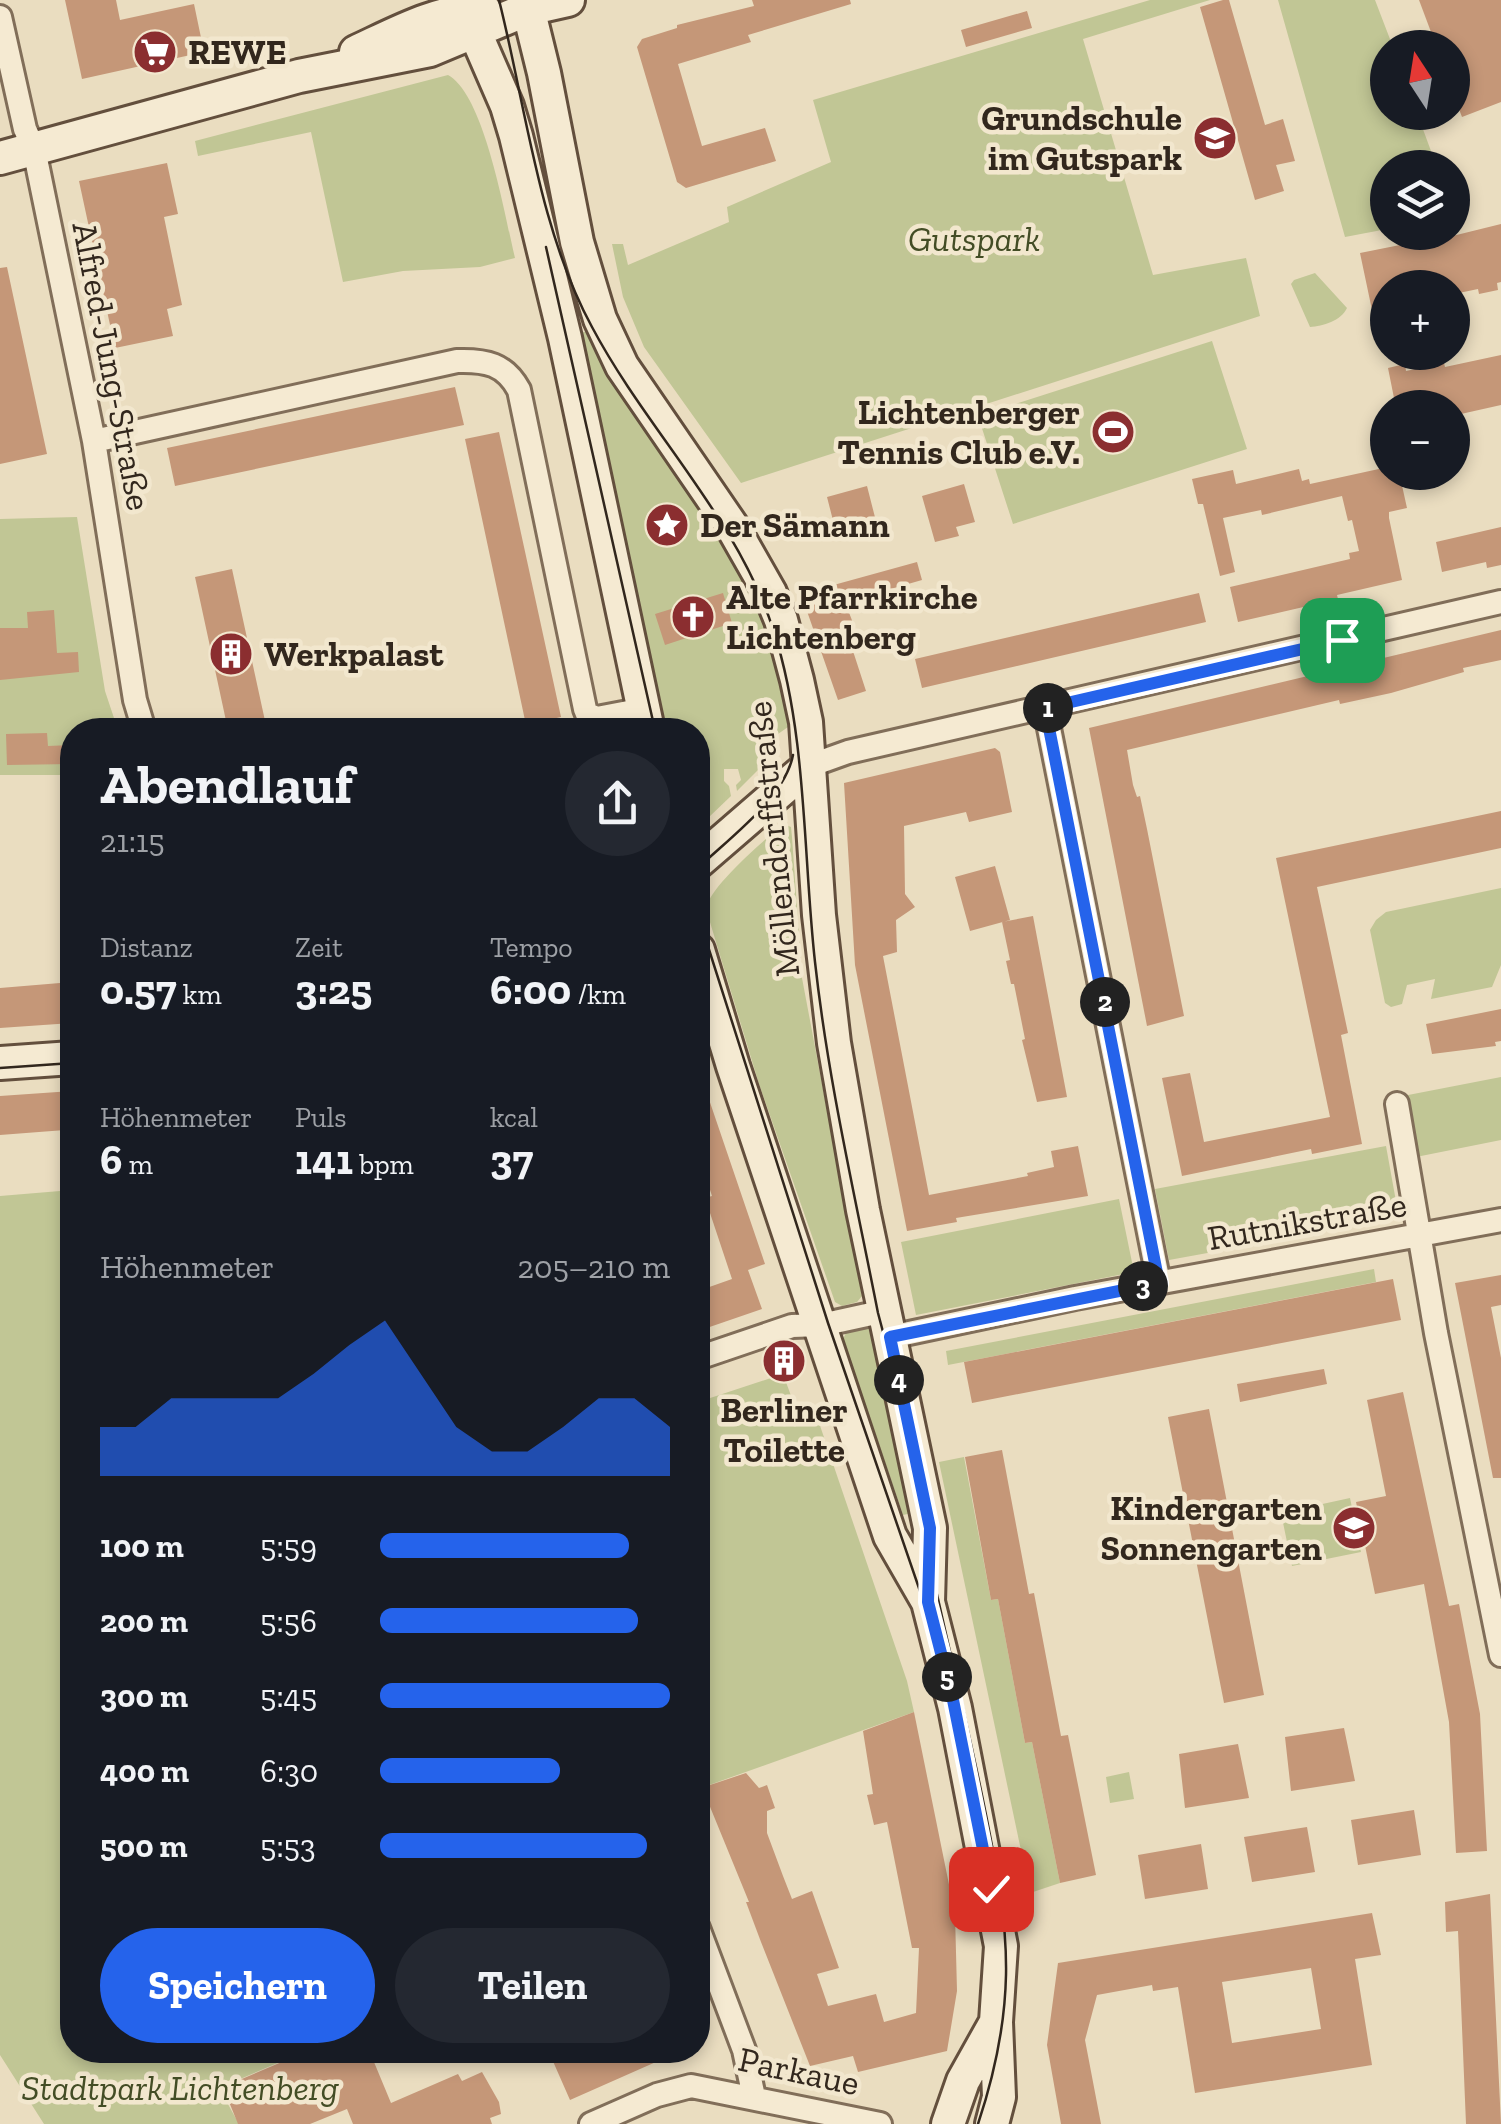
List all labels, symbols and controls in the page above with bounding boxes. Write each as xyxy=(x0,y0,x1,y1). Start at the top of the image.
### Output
supermarket icon: REWE xyxy=(132,29,178,75)
north arrow xyxy=(1370,30,1470,130)
map controls xyxy=(1370,30,1470,490)
place label: REWE xyxy=(188,31,286,73)
place label: Grundschule im Gutspark xyxy=(981,97,1182,179)
school or university icon: Grundschule im Gutspark xyxy=(1192,115,1238,161)
button: layers xyxy=(1370,150,1470,250)
street label: Alfred-Jung-Straße xyxy=(63,218,161,514)
park label: Gutspark xyxy=(908,218,1040,260)
button: + xyxy=(1370,270,1470,370)
button: − xyxy=(1370,390,1470,490)
place label: Lichtenberger Tennis Club e.V. xyxy=(837,391,1080,473)
sports icon: Lichtenberger Tennis Club e.V. xyxy=(1090,409,1136,455)
place icon: Der Sämann xyxy=(644,502,690,548)
place label: Der Sämann xyxy=(700,504,890,546)
place label: Alte Pfarrkirche Lichtenberg xyxy=(726,576,978,658)
church icon: Alte Pfarrkirche Lichtenberg xyxy=(670,594,716,640)
pin xyxy=(1300,598,1385,683)
icon: arrive xyxy=(1315,613,1370,668)
building icon: Werkpalast xyxy=(208,631,254,677)
place label: Werkpalast xyxy=(264,633,444,675)
pin: 1 xyxy=(1023,683,1073,733)
text: 1 xyxy=(1042,691,1054,724)
street label: Möllendorffstraße xyxy=(738,699,808,979)
text: Abendlauf xyxy=(100,751,353,817)
button: share xyxy=(565,751,670,856)
text: 21:15 xyxy=(100,822,165,860)
text: Distanz xyxy=(100,931,193,964)
text: Zeit xyxy=(295,931,343,964)
text: Tempo xyxy=(490,931,573,964)
text: 0.57 xyxy=(100,964,176,1015)
text: 3:25 xyxy=(295,964,372,1015)
text: 6:00 xyxy=(490,964,571,1015)
pin: 2 xyxy=(1080,977,1130,1027)
text: km xyxy=(176,978,222,1011)
text: /km xyxy=(571,978,626,1011)
text: 2 xyxy=(1097,985,1113,1018)
text: Höhenmeter xyxy=(100,1101,252,1134)
text: Puls xyxy=(295,1101,347,1134)
text: kcal xyxy=(490,1101,538,1134)
text: 6 xyxy=(100,1134,123,1185)
text: 141 xyxy=(295,1134,353,1185)
text: 37 xyxy=(490,1134,533,1185)
text: m xyxy=(123,1148,153,1181)
text: bpm xyxy=(353,1148,414,1181)
street label: Rutnikstraße xyxy=(1204,1183,1410,1259)
text: Höhenmeter xyxy=(100,1248,274,1286)
text: 205–210 m xyxy=(518,1248,670,1286)
pin: 3 xyxy=(1118,1261,1168,1311)
text: 3 xyxy=(1136,1269,1150,1302)
building icon: Berliner Toilette xyxy=(761,1338,807,1384)
pin: 4 xyxy=(874,1355,924,1405)
text: 4 xyxy=(891,1363,907,1396)
place label: Berliner Toilette xyxy=(720,1389,848,1471)
place label: Kindergarten Sonnengarten xyxy=(1100,1487,1322,1569)
school or university icon: Kindergarten Sonnengarten xyxy=(1331,1505,1377,1551)
text: 100 m xyxy=(100,1527,184,1565)
text: 5:59 xyxy=(260,1527,317,1565)
text: 200 m xyxy=(100,1602,188,1640)
text: 5:56 xyxy=(260,1602,317,1640)
pin: 5 xyxy=(922,1652,972,1702)
text: 5 xyxy=(940,1660,954,1693)
text: 300 m xyxy=(100,1677,188,1715)
text: 5:45 xyxy=(260,1677,317,1715)
text: 400 m xyxy=(100,1752,189,1790)
text: 6:30 xyxy=(260,1752,318,1790)
text: 500 m xyxy=(100,1827,188,1865)
text: 5:53 xyxy=(260,1827,316,1865)
pin xyxy=(949,1847,1034,1932)
icon: check xyxy=(964,1862,1019,1917)
button: Speichern xyxy=(100,1928,375,2043)
button: Teilen xyxy=(395,1928,670,2043)
street label: Parkaue xyxy=(735,2038,863,2104)
park label: Stadtpark Lichtenberg xyxy=(21,2067,340,2109)

